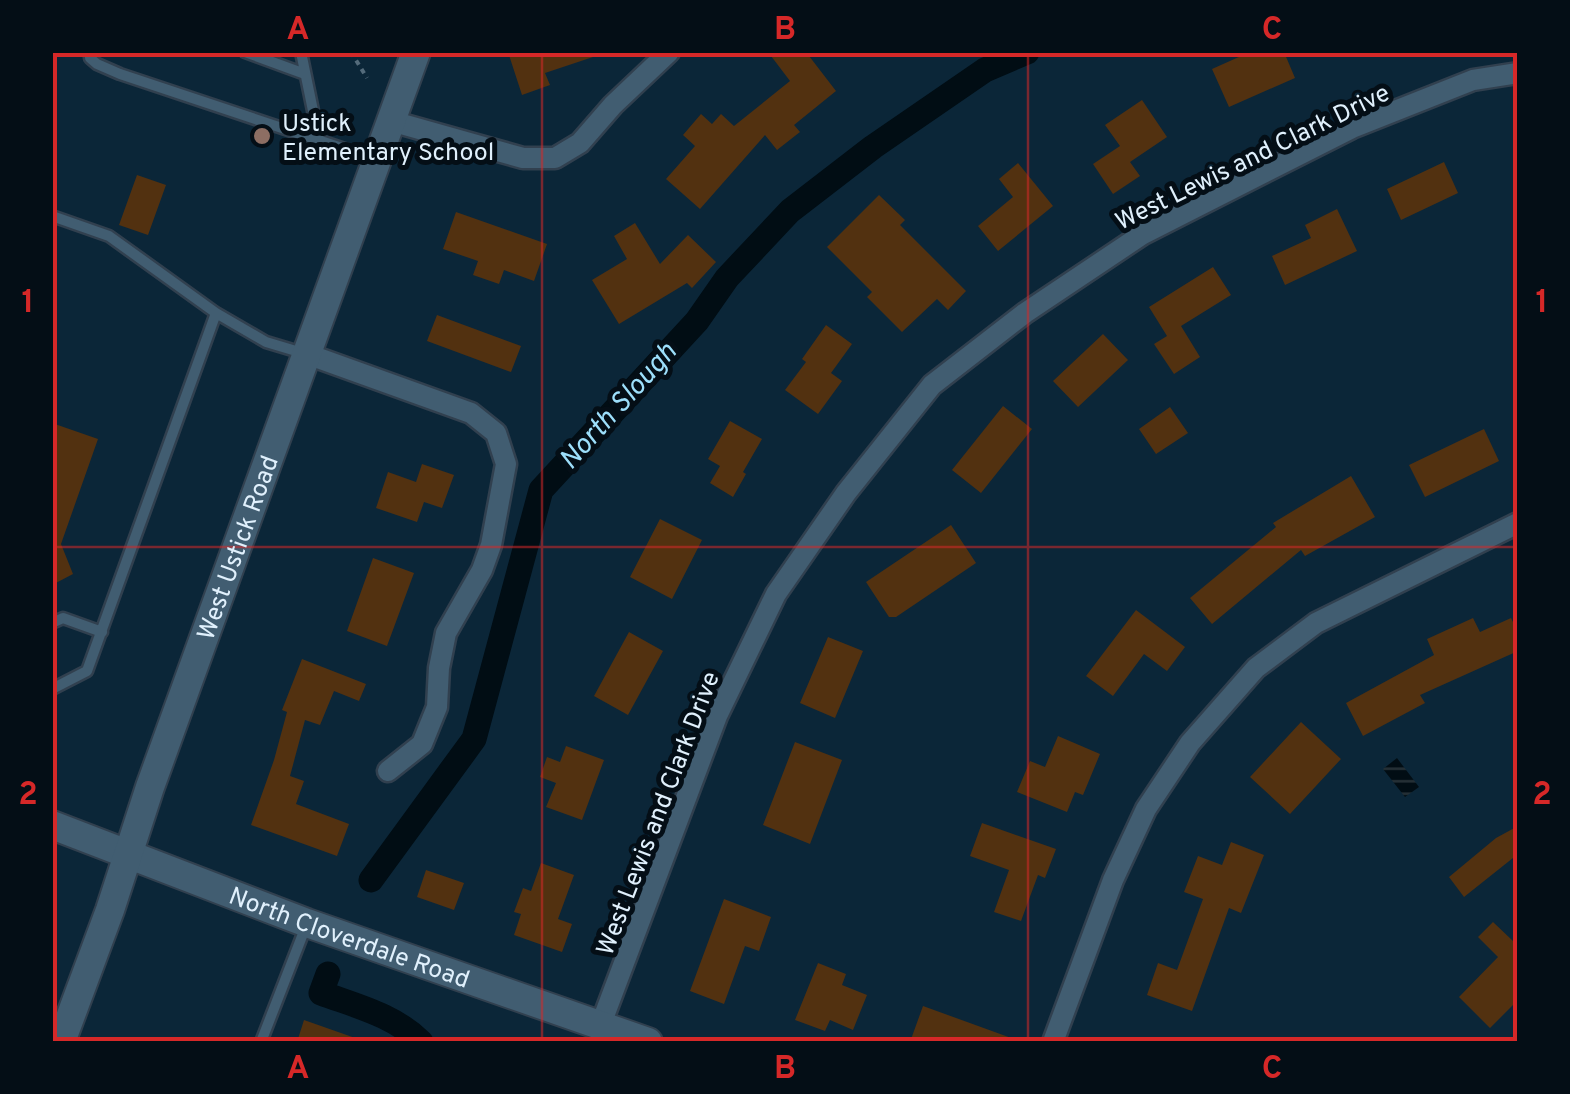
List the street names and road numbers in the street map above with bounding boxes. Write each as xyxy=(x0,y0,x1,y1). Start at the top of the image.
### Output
street label: West Lewis and Clark Drive xyxy=(1111,78,1396,239)
street label: West Ustick Road xyxy=(192,452,288,645)
street label: West Lewis and Clark Drive xyxy=(591,668,729,961)
street label: North Cloverdale Road xyxy=(224,881,473,998)

